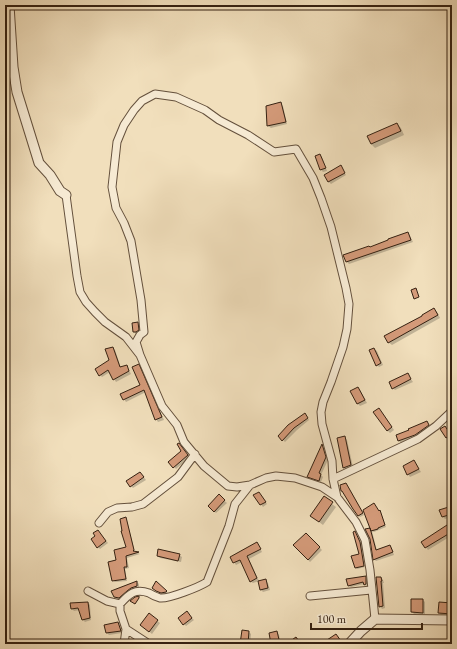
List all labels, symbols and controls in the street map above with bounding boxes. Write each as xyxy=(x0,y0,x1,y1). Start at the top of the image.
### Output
scale bar xyxy=(311,605,422,631)
text: 100 m xyxy=(317,611,347,627)

